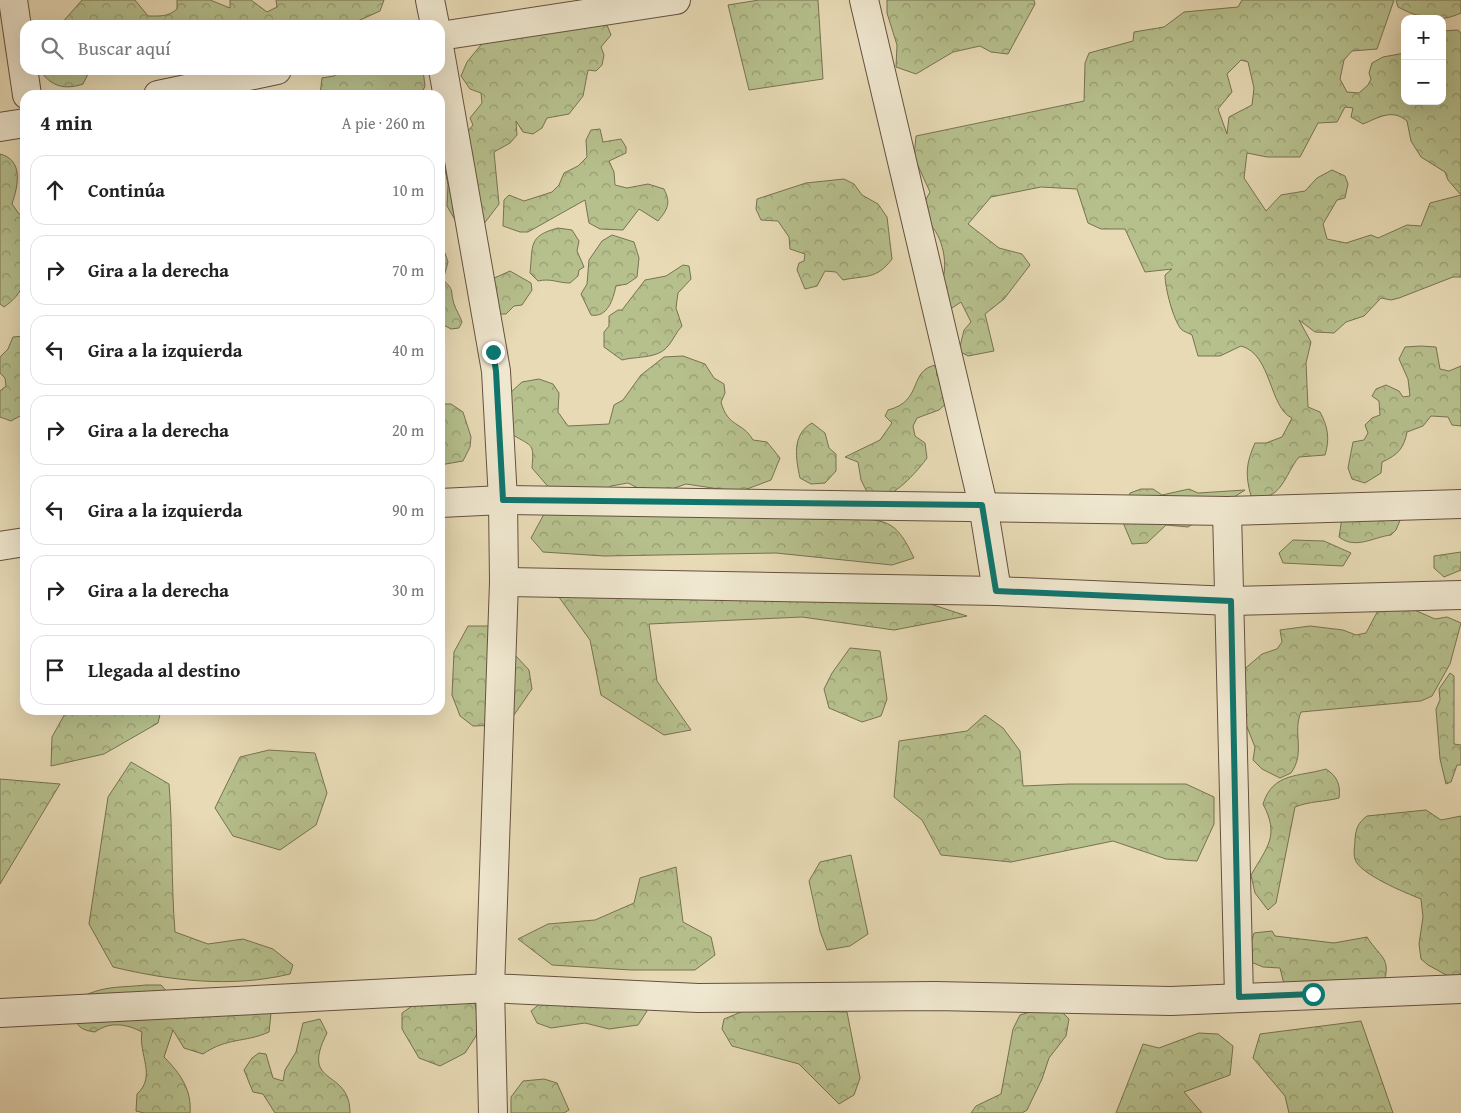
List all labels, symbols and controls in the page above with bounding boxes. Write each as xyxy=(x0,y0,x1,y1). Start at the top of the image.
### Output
map controls xyxy=(1401,15,1446,105)
button: + xyxy=(1401,15,1446,60)
search box xyxy=(20,20,445,75)
icon: search xyxy=(38,34,66,62)
text: Buscar aquí xyxy=(78,34,171,62)
button: − xyxy=(1401,60,1446,105)
text: 4 min xyxy=(40,107,92,138)
text: A pie · 260 m xyxy=(342,111,425,135)
icon: ahead xyxy=(41,176,69,204)
text: Continúa xyxy=(88,176,165,204)
text: 10 m xyxy=(392,178,424,202)
icon: right xyxy=(41,256,69,284)
text: Gira a la derecha xyxy=(88,256,229,284)
text: 70 m xyxy=(392,258,424,282)
icon: left xyxy=(41,336,69,364)
text: Gira a la izquierda xyxy=(88,336,243,364)
text: 40 m xyxy=(392,338,424,362)
route end xyxy=(482,341,505,364)
icon: right xyxy=(41,416,69,444)
text: Gira a la derecha xyxy=(88,416,229,444)
text: 20 m xyxy=(392,418,424,442)
icon: left xyxy=(41,496,69,524)
text: Gira a la izquierda xyxy=(88,496,243,524)
text: 90 m xyxy=(392,498,424,522)
icon: right xyxy=(41,576,69,604)
text: Gira a la derecha xyxy=(88,576,229,604)
text: 30 m xyxy=(392,578,424,602)
icon: arrive xyxy=(41,656,69,684)
text: Llegada al destino xyxy=(88,656,240,684)
route start xyxy=(1302,983,1325,1006)

